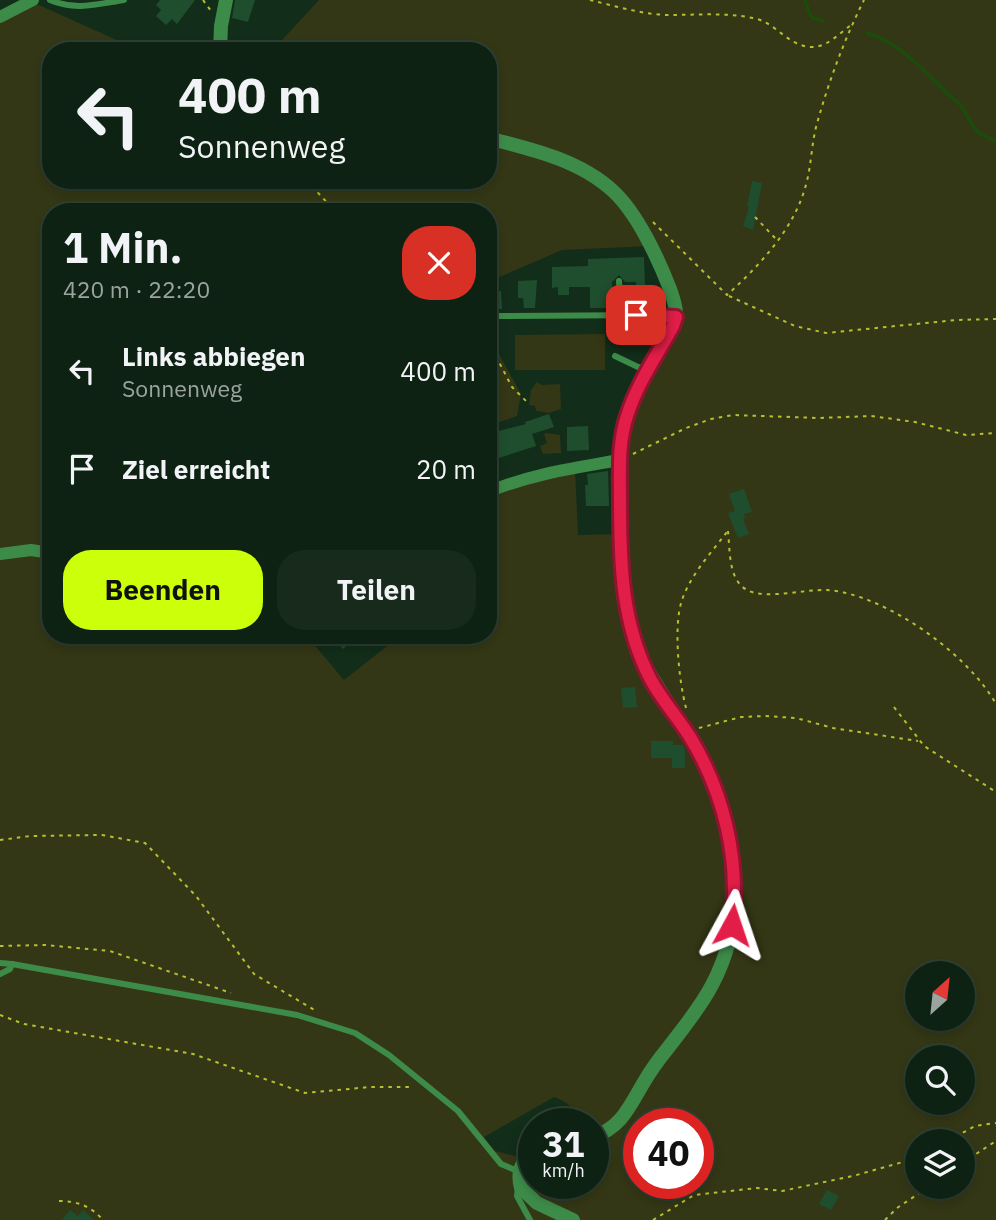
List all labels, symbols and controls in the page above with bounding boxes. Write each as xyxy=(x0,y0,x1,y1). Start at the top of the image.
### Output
text: 400 m xyxy=(178,63,322,126)
icon: left xyxy=(63,70,154,161)
text: Sonnenweg xyxy=(178,125,345,167)
text: 1 Min. xyxy=(63,220,183,275)
button: close xyxy=(402,226,476,300)
text: 420 m · 22:20 xyxy=(63,274,210,304)
pin xyxy=(606,285,666,345)
icon: arrive xyxy=(617,296,655,334)
text: Links abbiegen xyxy=(122,339,305,373)
icon: left xyxy=(63,352,101,390)
text: 400 m xyxy=(400,354,476,388)
text: Sonnenweg xyxy=(122,373,242,403)
icon: arrive xyxy=(63,450,101,488)
text: Ziel erreicht xyxy=(122,452,270,486)
text: 20 m xyxy=(416,452,476,486)
button: Beenden xyxy=(63,550,263,630)
button: Teilen xyxy=(277,550,476,630)
position arrow xyxy=(695,888,769,962)
north arrow xyxy=(905,961,975,1031)
map controls xyxy=(905,961,975,1199)
button: search xyxy=(905,1045,975,1115)
speed limit sign: 40 xyxy=(623,1108,714,1199)
text: 31 xyxy=(542,1121,585,1167)
button: layers xyxy=(905,1129,975,1199)
text: km/h xyxy=(542,1159,585,1182)

